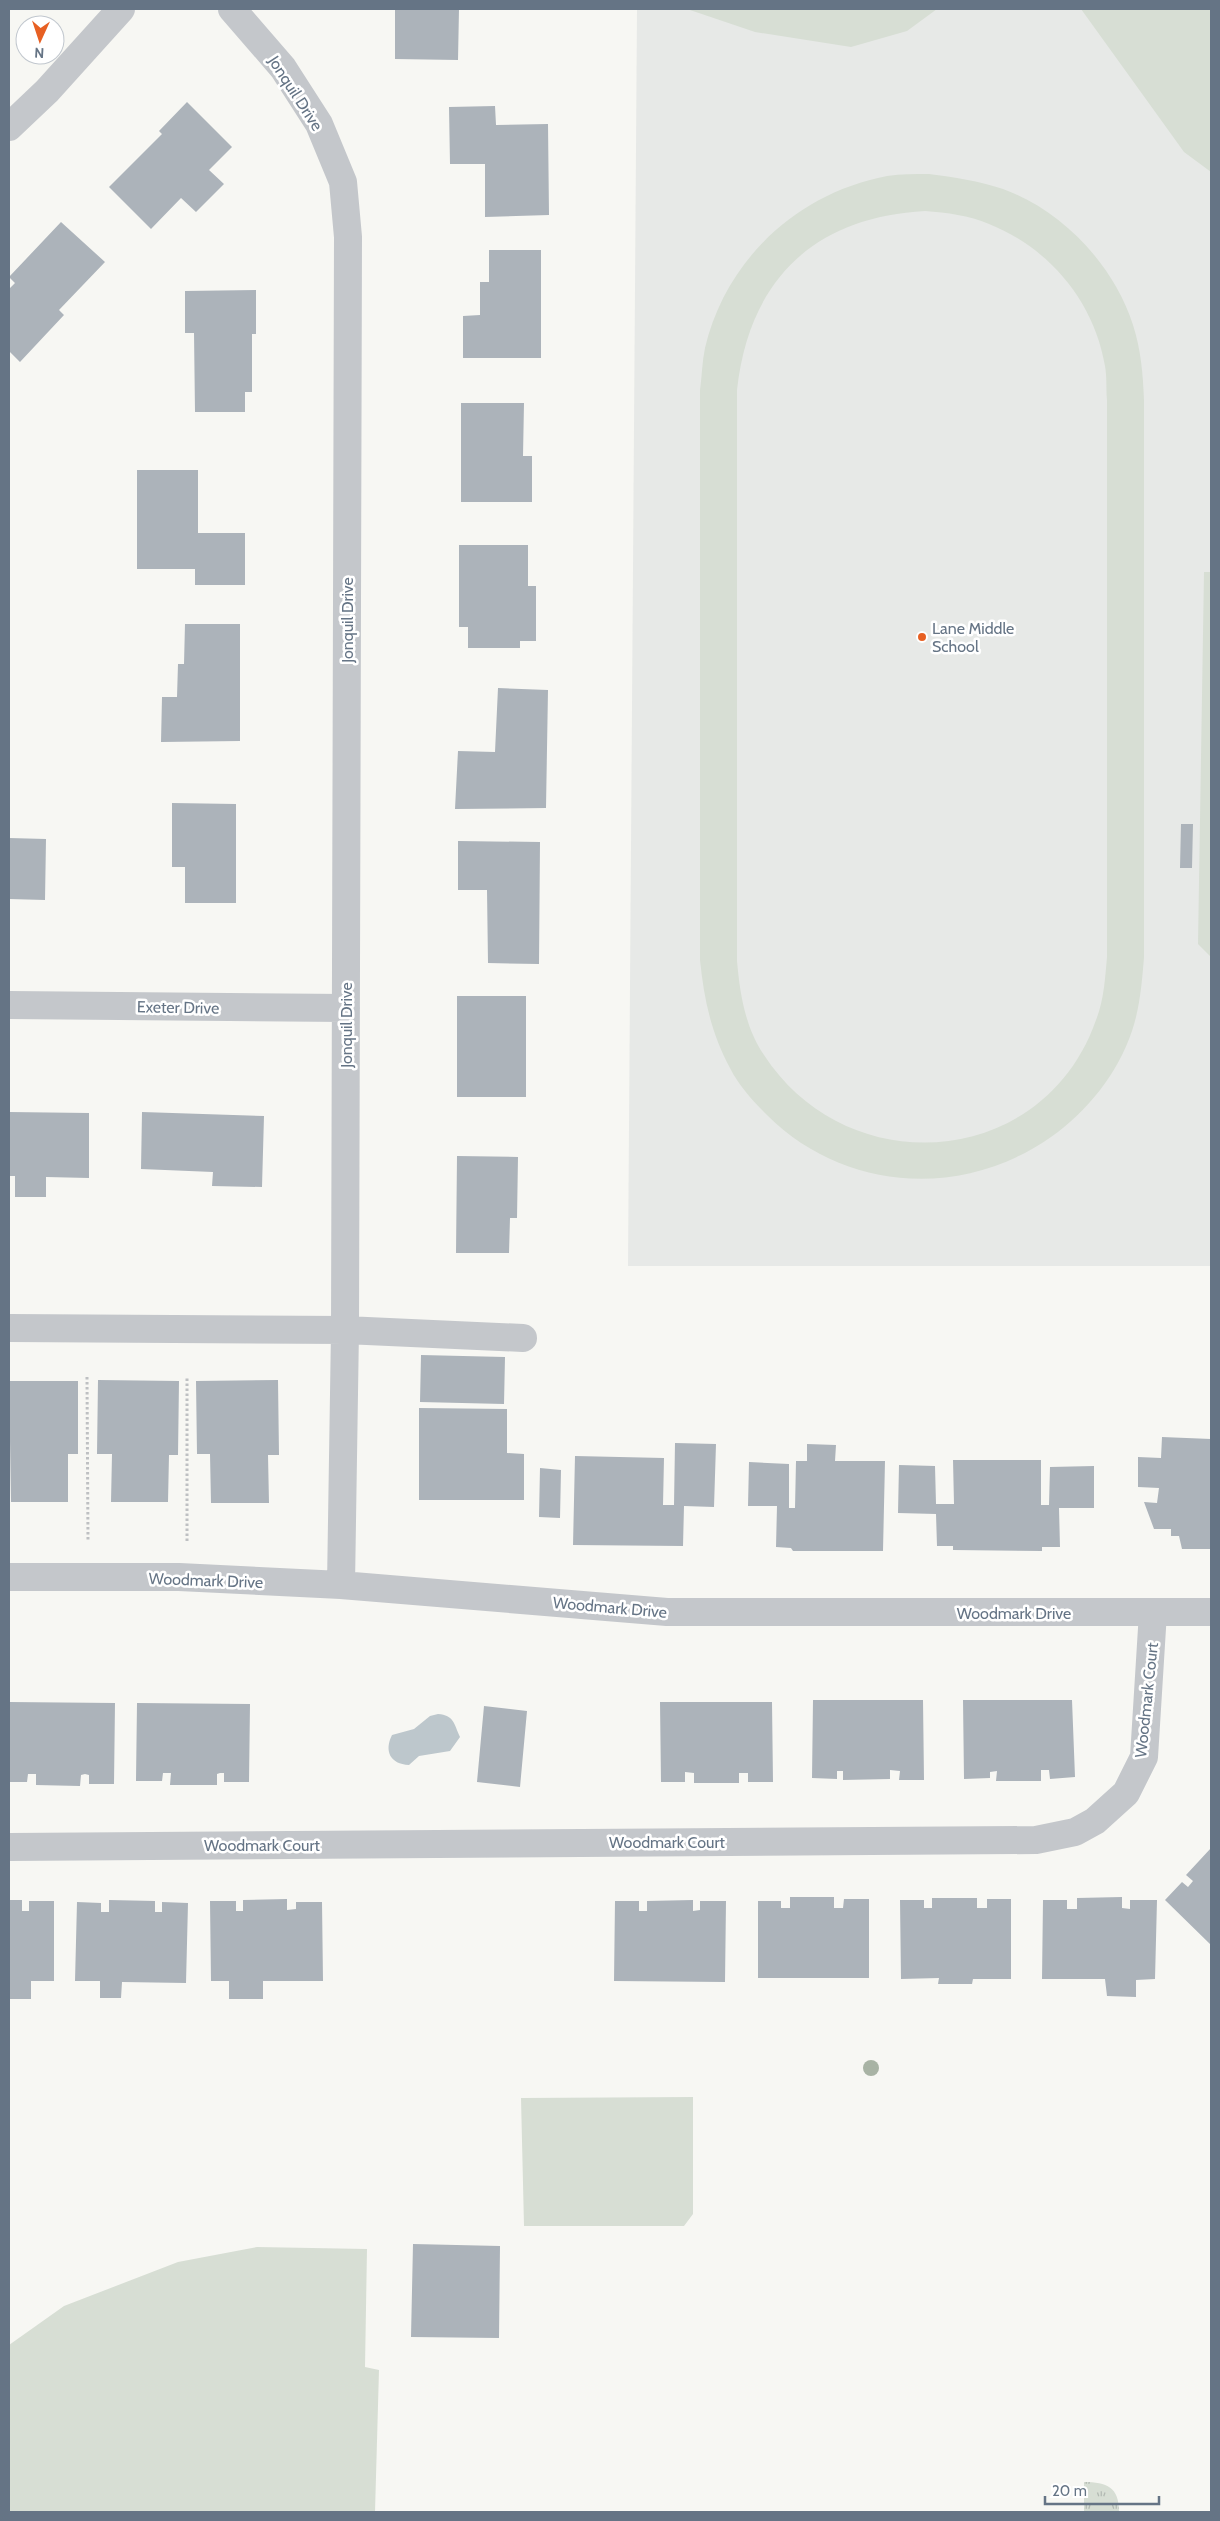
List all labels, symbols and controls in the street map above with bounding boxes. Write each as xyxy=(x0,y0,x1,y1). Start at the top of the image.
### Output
north arrow xyxy=(15,15,65,65)
text: N xyxy=(34,44,45,62)
street label: Jonquil Drive xyxy=(264,51,327,134)
street label: Jonquil Drive xyxy=(338,577,357,664)
place label: Lane Middle School xyxy=(932,619,1014,656)
marker: Lane Middle School xyxy=(916,631,928,643)
street label: Jonquil Drive xyxy=(337,982,356,1069)
street label: Exeter Drive xyxy=(137,997,219,1018)
street label: Woodmark Drive xyxy=(148,1569,263,1592)
street label: Woodmark Drive xyxy=(552,1593,668,1622)
street label: Woodmark Drive xyxy=(957,1604,1071,1623)
street label: Woodmark Court xyxy=(1131,1641,1162,1759)
street label: Woodmark Court xyxy=(609,1833,726,1852)
street label: Woodmark Court xyxy=(204,1836,321,1855)
scale bar xyxy=(1045,2474,1159,2506)
text: 20 m xyxy=(1052,2482,1087,2500)

